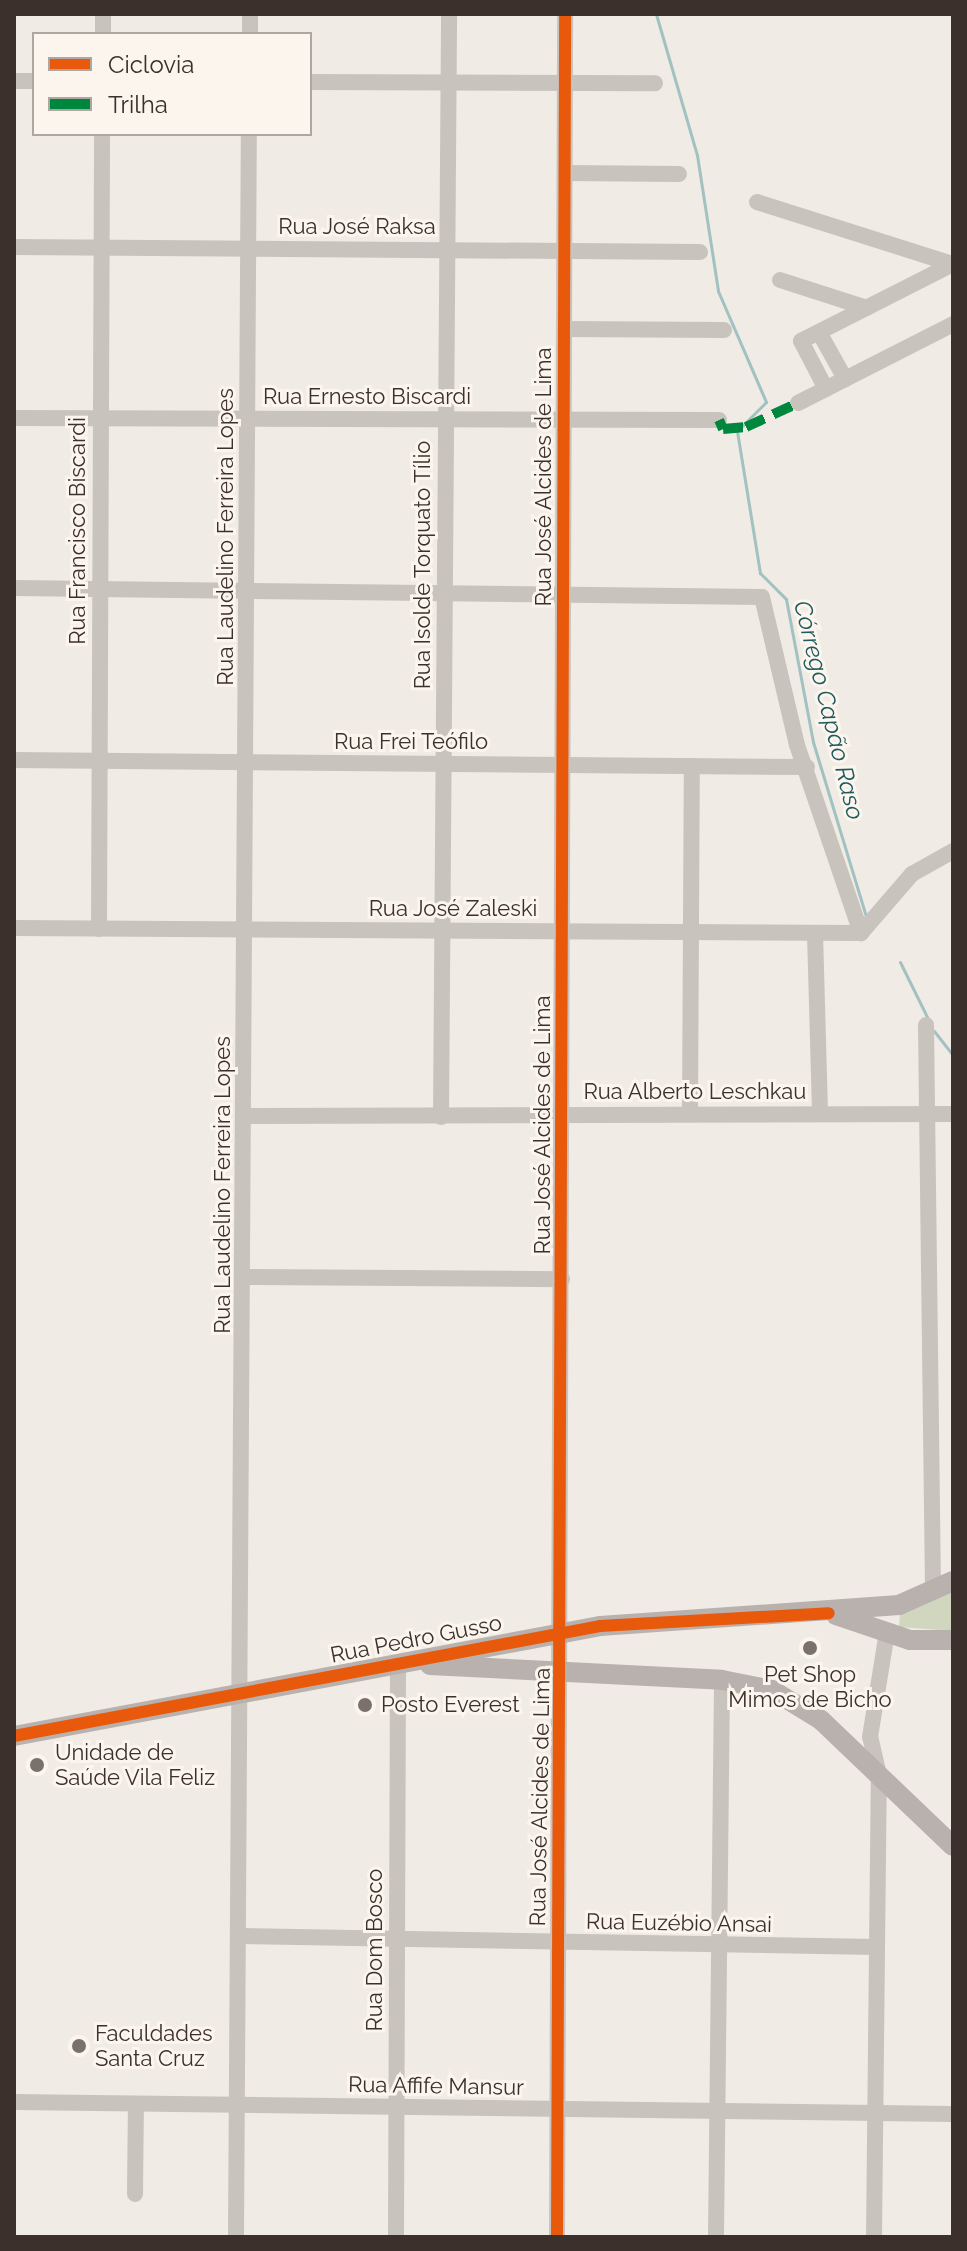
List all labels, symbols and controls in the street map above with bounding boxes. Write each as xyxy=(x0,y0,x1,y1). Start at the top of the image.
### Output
legend xyxy=(32,32,312,136)
text: Ciclovia xyxy=(108,50,194,79)
text: Trilha xyxy=(108,90,168,119)
street label: Rua José Raksa xyxy=(278,214,436,240)
street label: Rua José Alcides de Lima xyxy=(531,347,557,607)
street label: Rua Ernesto Biscardi xyxy=(263,384,471,410)
street label: Rua Laudelino Ferreira Lopes xyxy=(213,388,239,686)
street label: Rua Francisco Biscardi xyxy=(65,417,91,645)
street label: Rua Isolde Torquato Tílio xyxy=(410,440,436,690)
water label: Córrego Capão Raso xyxy=(788,597,870,823)
street label: Rua Frei Teófilo xyxy=(334,729,488,755)
street label: Rua José Zaleski xyxy=(368,896,538,922)
street label: Rua José Alcides de Lima xyxy=(530,995,556,1255)
street label: Rua Laudelino Ferreira Lopes xyxy=(210,1036,236,1334)
street label: Rua Alberto Leschkau xyxy=(583,1079,807,1105)
street label: Rua Pedro Gusso xyxy=(328,1609,504,1669)
marker: Pet Shop Mimos de Bicho xyxy=(801,1639,819,1657)
place label: Pet Shop Mimos de Bicho xyxy=(728,1661,892,1712)
street label: Rua José Alcides de Lima xyxy=(525,1667,555,1927)
place label: Posto Everest xyxy=(381,1692,520,1718)
marker: Posto Everest xyxy=(356,1696,374,1714)
place label: Unidade de Saúde Vila Feliz xyxy=(55,1739,216,1790)
marker: Unidade de Saúde Vila Feliz xyxy=(26,1754,48,1776)
street label: Rua Dom Bosco xyxy=(362,1869,388,2031)
street label: Rua Euzébio Ansai xyxy=(585,1908,773,1938)
place label: Faculdades Santa Cruz xyxy=(95,2020,213,2072)
marker: Faculdades Santa Cruz xyxy=(70,2037,88,2055)
street label: Rua Affife Mansur xyxy=(348,2071,524,2101)

